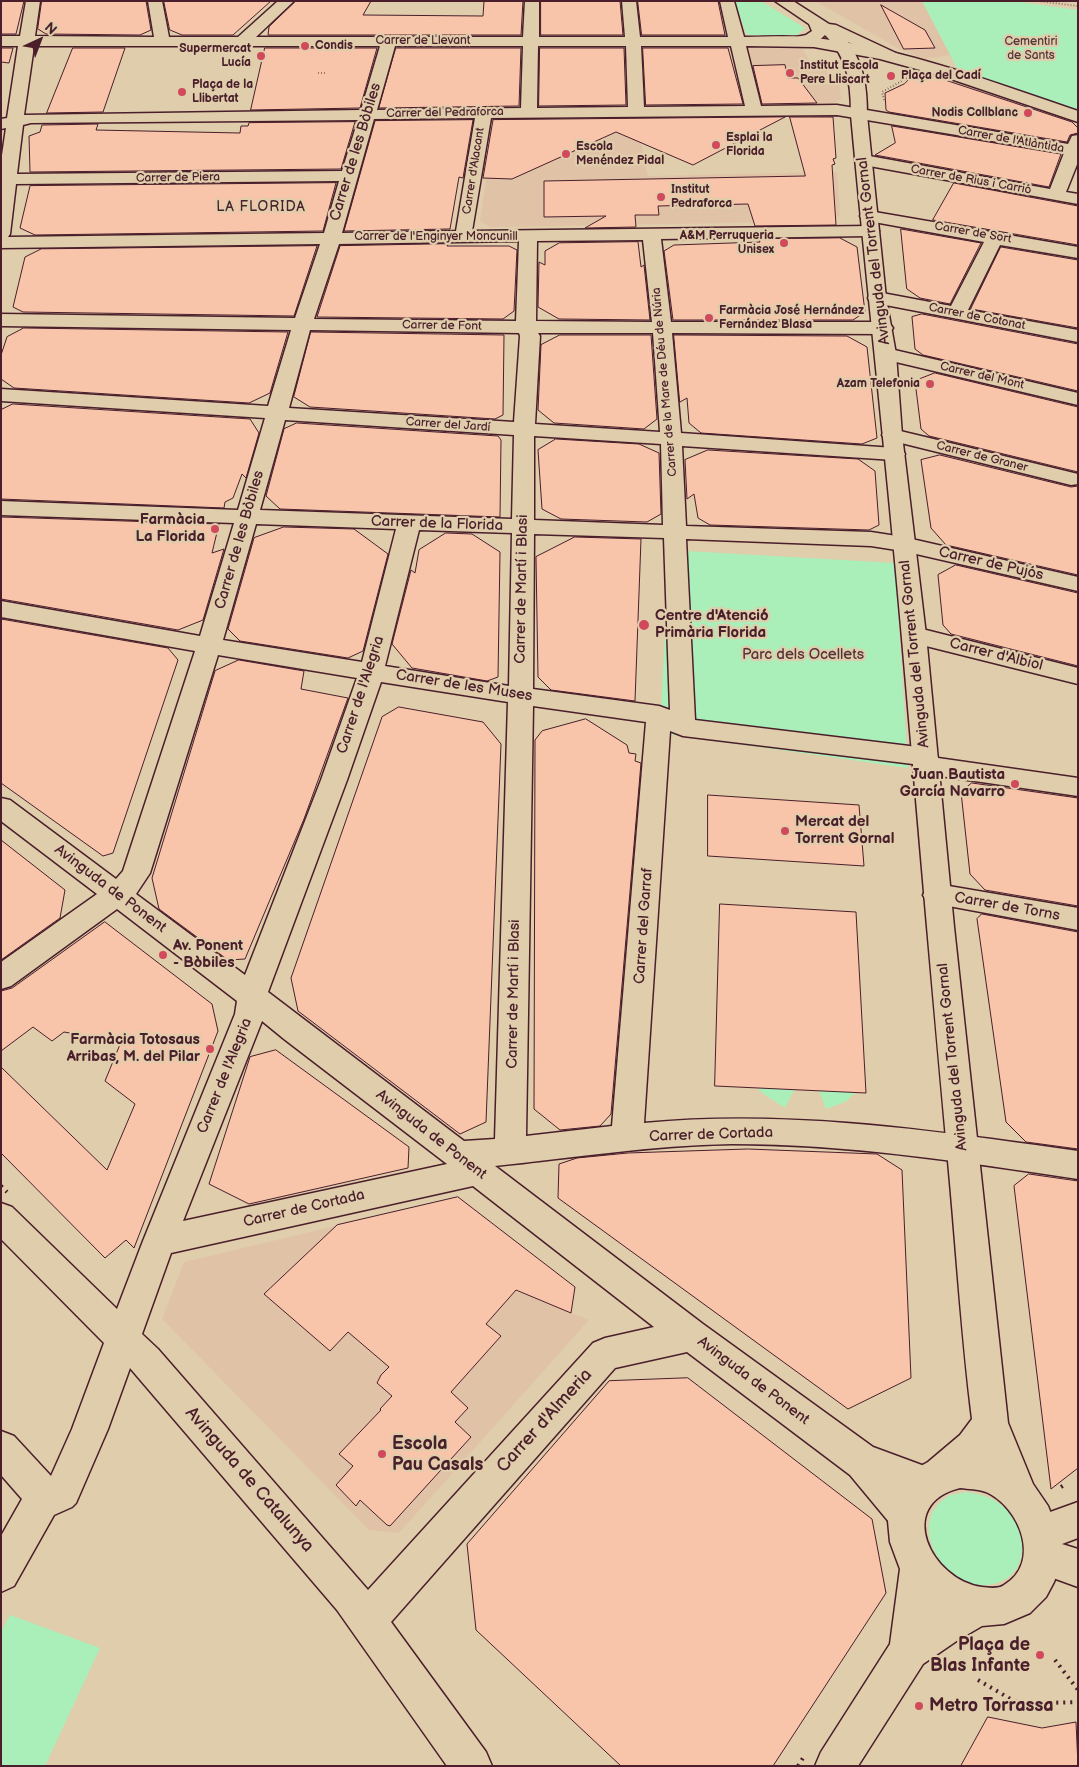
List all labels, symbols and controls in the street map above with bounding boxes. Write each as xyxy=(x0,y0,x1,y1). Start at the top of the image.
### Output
north arrow xyxy=(15,15,65,65)
text: N xyxy=(41,19,60,38)
street label: Carrer de Llevant xyxy=(375,34,471,48)
park label: Cementiri de Sants xyxy=(1004,35,1058,63)
place label: Condis xyxy=(315,39,353,53)
marker: Condis xyxy=(299,40,311,52)
place label: Supermercat Lucía xyxy=(179,42,251,70)
marker: Supermercat Lucía xyxy=(255,50,267,62)
place label: Institut Escola Pere Lliscart xyxy=(800,59,879,87)
marker: Institut Escola Pere Lliscart xyxy=(784,67,796,79)
place label: Plaça del Cadí xyxy=(901,69,981,83)
marker: Plaça del Cadí xyxy=(885,70,897,82)
place label: Plaça de la Llibertat xyxy=(192,78,253,106)
street label: Carrer de les Bòbiles xyxy=(326,81,386,223)
marker: Plaça de la Llibertat xyxy=(176,86,188,98)
street label: Carrer del Pedraforca xyxy=(386,105,504,121)
place label: Nodis Collblanc xyxy=(931,106,1018,120)
marker: Nodis Collblanc xyxy=(1022,107,1034,119)
street label: Carrer de l'Atlàntida xyxy=(957,124,1065,156)
street label: Carrer d'Alacant xyxy=(460,127,488,215)
place label: Esplai la Florida xyxy=(726,131,773,159)
marker: Esplai la Florida xyxy=(710,139,722,151)
place label: Escola Menéndez Pidal xyxy=(576,140,664,168)
marker: Escola Menéndez Pidal xyxy=(560,148,572,160)
street label: Avinguda del Torrent Gornal xyxy=(854,156,894,346)
street label: Carrer de Rius i Carrió xyxy=(909,162,1033,198)
street label: Carrer de Piera xyxy=(136,170,220,186)
place label: Institut Pedraforca xyxy=(671,183,732,211)
marker: Institut Pedraforca xyxy=(655,191,667,203)
district label: LA FLORIDA xyxy=(215,199,307,215)
street label: Carrer de Sort xyxy=(933,219,1013,247)
place label: A&M Perruqueria Unisex xyxy=(680,229,774,257)
street label: Carrer de l'Enginyer Moncunill xyxy=(354,230,518,244)
marker: A&M Perruqueria Unisex xyxy=(778,237,790,249)
street label: Carrer de la Mare de Déu de Núria xyxy=(650,287,680,477)
street label: Carrer de Cotonat xyxy=(927,301,1027,333)
place label: Farmàcia José Hernández Fernández Blasa xyxy=(719,304,864,332)
marker: Farmàcia José Hernández Fernández Blasa xyxy=(703,312,715,324)
street label: Carrer de Font xyxy=(402,318,482,334)
street label: Carrer del Mont xyxy=(938,359,1026,393)
place label: Azam Telefonia xyxy=(837,377,920,391)
marker: Azam Telefonia xyxy=(924,378,936,390)
street label: Carrer del Jardí xyxy=(405,415,491,435)
street label: Carrer de Graner xyxy=(935,439,1029,475)
street label: Carrer de les Bòbiles xyxy=(212,469,268,611)
place label: Farmàcia La Florida xyxy=(136,511,205,546)
street label: Carrer de la Florida xyxy=(371,513,503,535)
street label: Carrer de Martí i Blasi xyxy=(512,514,532,664)
marker: Farmàcia La Florida xyxy=(209,523,221,535)
street label: Carrer de Pujós xyxy=(937,543,1045,585)
street label: Avinguda del Torrent Gornal xyxy=(896,559,934,749)
place label: Centre d'Atenció Primària Florida xyxy=(655,607,769,642)
marker: Centre d'Atenció Primària Florida xyxy=(637,618,651,632)
street label: Carrer de l'Alegria xyxy=(333,634,389,756)
street label: Carrer d'Albiol xyxy=(948,635,1044,675)
park label: Parc dels Ocellets xyxy=(742,646,864,664)
street label: Carrer de les Muses xyxy=(394,666,534,706)
place label: Juan Bautista García Navarro xyxy=(900,766,1005,801)
marker: Juan Bautista García Navarro xyxy=(1009,778,1021,790)
place label: Mercat del Torrent Gornal xyxy=(795,813,894,848)
marker: Mercat del Torrent Gornal xyxy=(779,825,791,837)
street label: Avinguda de Ponent xyxy=(51,841,169,937)
street label: Carrer del Garraf xyxy=(631,867,657,985)
street label: Carrer de Torns xyxy=(953,889,1061,925)
street label: Carrer de Martí i Blasi xyxy=(504,919,524,1069)
place label: Av. Ponent - Bòbiles xyxy=(173,937,243,972)
marker: Av. Ponent - Bòbiles xyxy=(157,949,169,961)
street label: Avinguda del Torrent Gornal xyxy=(934,962,972,1152)
street label: Carrer de l'Alegria xyxy=(194,1016,256,1136)
place label: Farmàcia Totosaus Arribas, M. del Pilar xyxy=(67,1031,200,1066)
marker: Farmàcia Totosaus Arribas, M. del Pilar xyxy=(204,1043,216,1055)
street label: Avinguda de Ponent xyxy=(372,1086,490,1184)
street label: Carrer de Cortada xyxy=(649,1124,773,1146)
street label: Carrer de Cortada xyxy=(242,1186,366,1232)
street label: Avinguda de Ponent xyxy=(694,1333,812,1429)
street label: Carrer d'Almeria xyxy=(493,1365,597,1477)
street label: Avinguda de Catalunya xyxy=(180,1403,318,1557)
place label: Escola Pau Casals xyxy=(392,1433,483,1476)
marker: Escola Pau Casals xyxy=(376,1448,388,1460)
place label: Plaça de Blas Infante xyxy=(930,1634,1030,1676)
marker: Plaça de Blas Infante xyxy=(1034,1649,1046,1661)
place label: Metro Torrassa xyxy=(929,1695,1054,1717)
marker: Metro Torrassa xyxy=(913,1700,925,1712)

